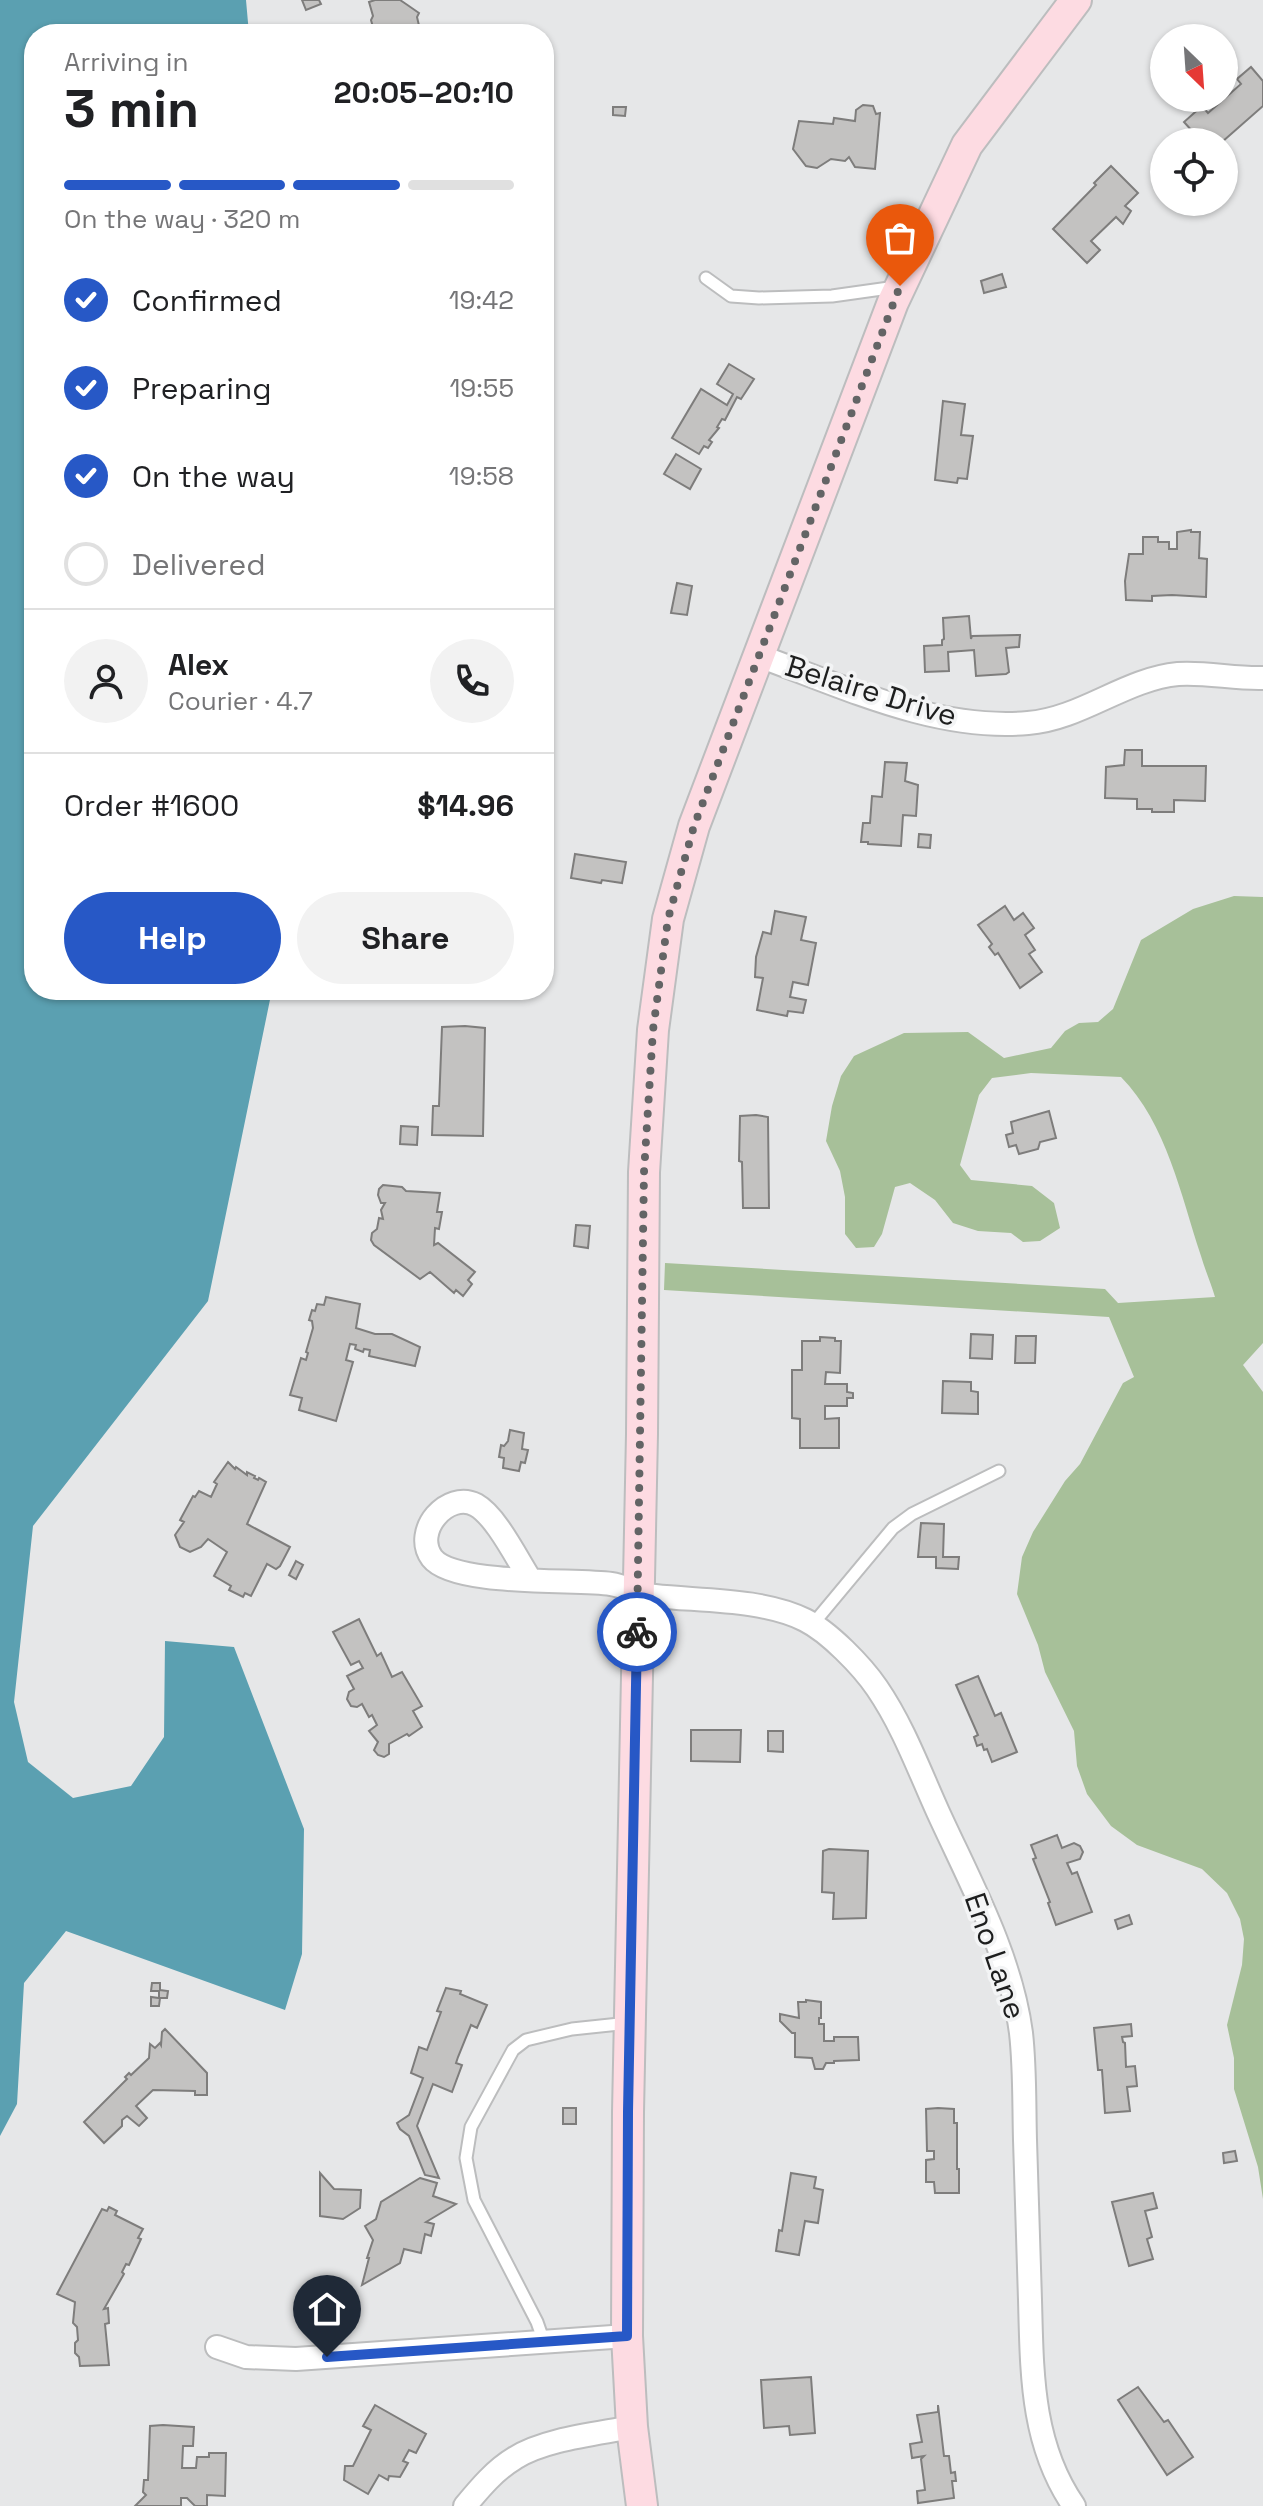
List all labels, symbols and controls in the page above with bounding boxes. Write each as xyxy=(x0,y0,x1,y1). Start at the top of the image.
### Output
north arrow xyxy=(1150,24,1238,112)
map controls xyxy=(1150,24,1238,216)
text: Arriving in xyxy=(64,45,188,79)
text: 20:05–20:10 xyxy=(334,73,514,112)
text: 3 min xyxy=(64,76,199,142)
button: locate xyxy=(1150,128,1238,216)
text: On the way · 320 m xyxy=(64,202,300,236)
pin xyxy=(866,204,934,286)
icon: bag xyxy=(878,216,922,260)
icon: check xyxy=(64,278,108,322)
text: Confirmed xyxy=(132,281,282,320)
text: 19:42 xyxy=(449,283,514,317)
icon: check xyxy=(64,366,108,410)
text: Preparing xyxy=(132,369,271,408)
text: 19:55 xyxy=(449,371,514,405)
icon: check xyxy=(64,454,108,498)
text: On the way xyxy=(132,457,295,496)
text: 19:58 xyxy=(449,459,514,493)
text: Delivered xyxy=(132,545,266,584)
button: person xyxy=(64,639,148,723)
button: phone xyxy=(430,639,514,723)
text: Alex xyxy=(168,645,229,684)
street label: Belaire Drive xyxy=(780,646,962,735)
text: Courier · 4.7 xyxy=(168,684,313,718)
text: Order #1600 xyxy=(64,786,239,825)
text: $14.96 xyxy=(417,786,514,825)
button: Help xyxy=(64,892,281,984)
button: Share xyxy=(297,892,514,984)
courier xyxy=(597,1592,677,1672)
icon: bike xyxy=(615,1610,659,1654)
street label: Eno Lane xyxy=(956,1887,1035,2024)
pin xyxy=(293,2275,361,2357)
icon: home xyxy=(305,2287,349,2331)

